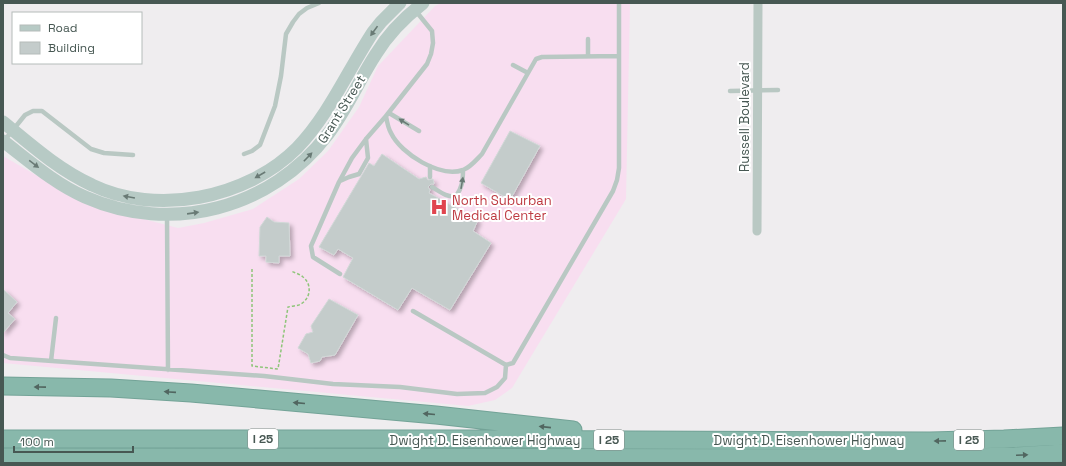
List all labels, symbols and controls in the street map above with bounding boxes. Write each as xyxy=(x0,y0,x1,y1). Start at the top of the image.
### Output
legend xyxy=(12,12,142,64)
text: Road xyxy=(48,20,77,36)
one-way arrow xyxy=(370,26,378,37)
text: Building xyxy=(48,40,95,56)
street label: Russell Boulevard xyxy=(736,62,753,172)
street label: Grant Street xyxy=(314,72,369,147)
one-way arrow xyxy=(399,118,409,126)
one-way arrow xyxy=(303,152,313,162)
one-way arrow xyxy=(28,160,39,169)
one-way arrow xyxy=(254,171,266,178)
one-way arrow xyxy=(459,177,465,189)
place label: North Suburban Medical Center xyxy=(452,192,552,224)
one-way arrow xyxy=(123,194,135,200)
hospital icon: North Suburban Medical Center xyxy=(429,197,449,217)
one-way arrow xyxy=(187,210,199,216)
one-way arrow xyxy=(34,383,46,390)
one-way arrow xyxy=(164,388,176,395)
one-way arrow xyxy=(293,399,305,406)
one-way arrow xyxy=(423,411,435,417)
one-way arrow xyxy=(539,424,551,430)
scale bar xyxy=(14,428,133,454)
road number: I 25 xyxy=(248,429,278,449)
road number: I 25 xyxy=(594,430,624,450)
road number: I 25 xyxy=(954,430,984,450)
street label: Dwight D. Eisenhower Highway xyxy=(390,432,580,449)
street label: Dwight D. Eisenhower Highway xyxy=(714,432,904,449)
text: 100 m xyxy=(20,434,54,450)
one-way arrow xyxy=(933,438,946,444)
one-way arrow xyxy=(1016,452,1028,459)

